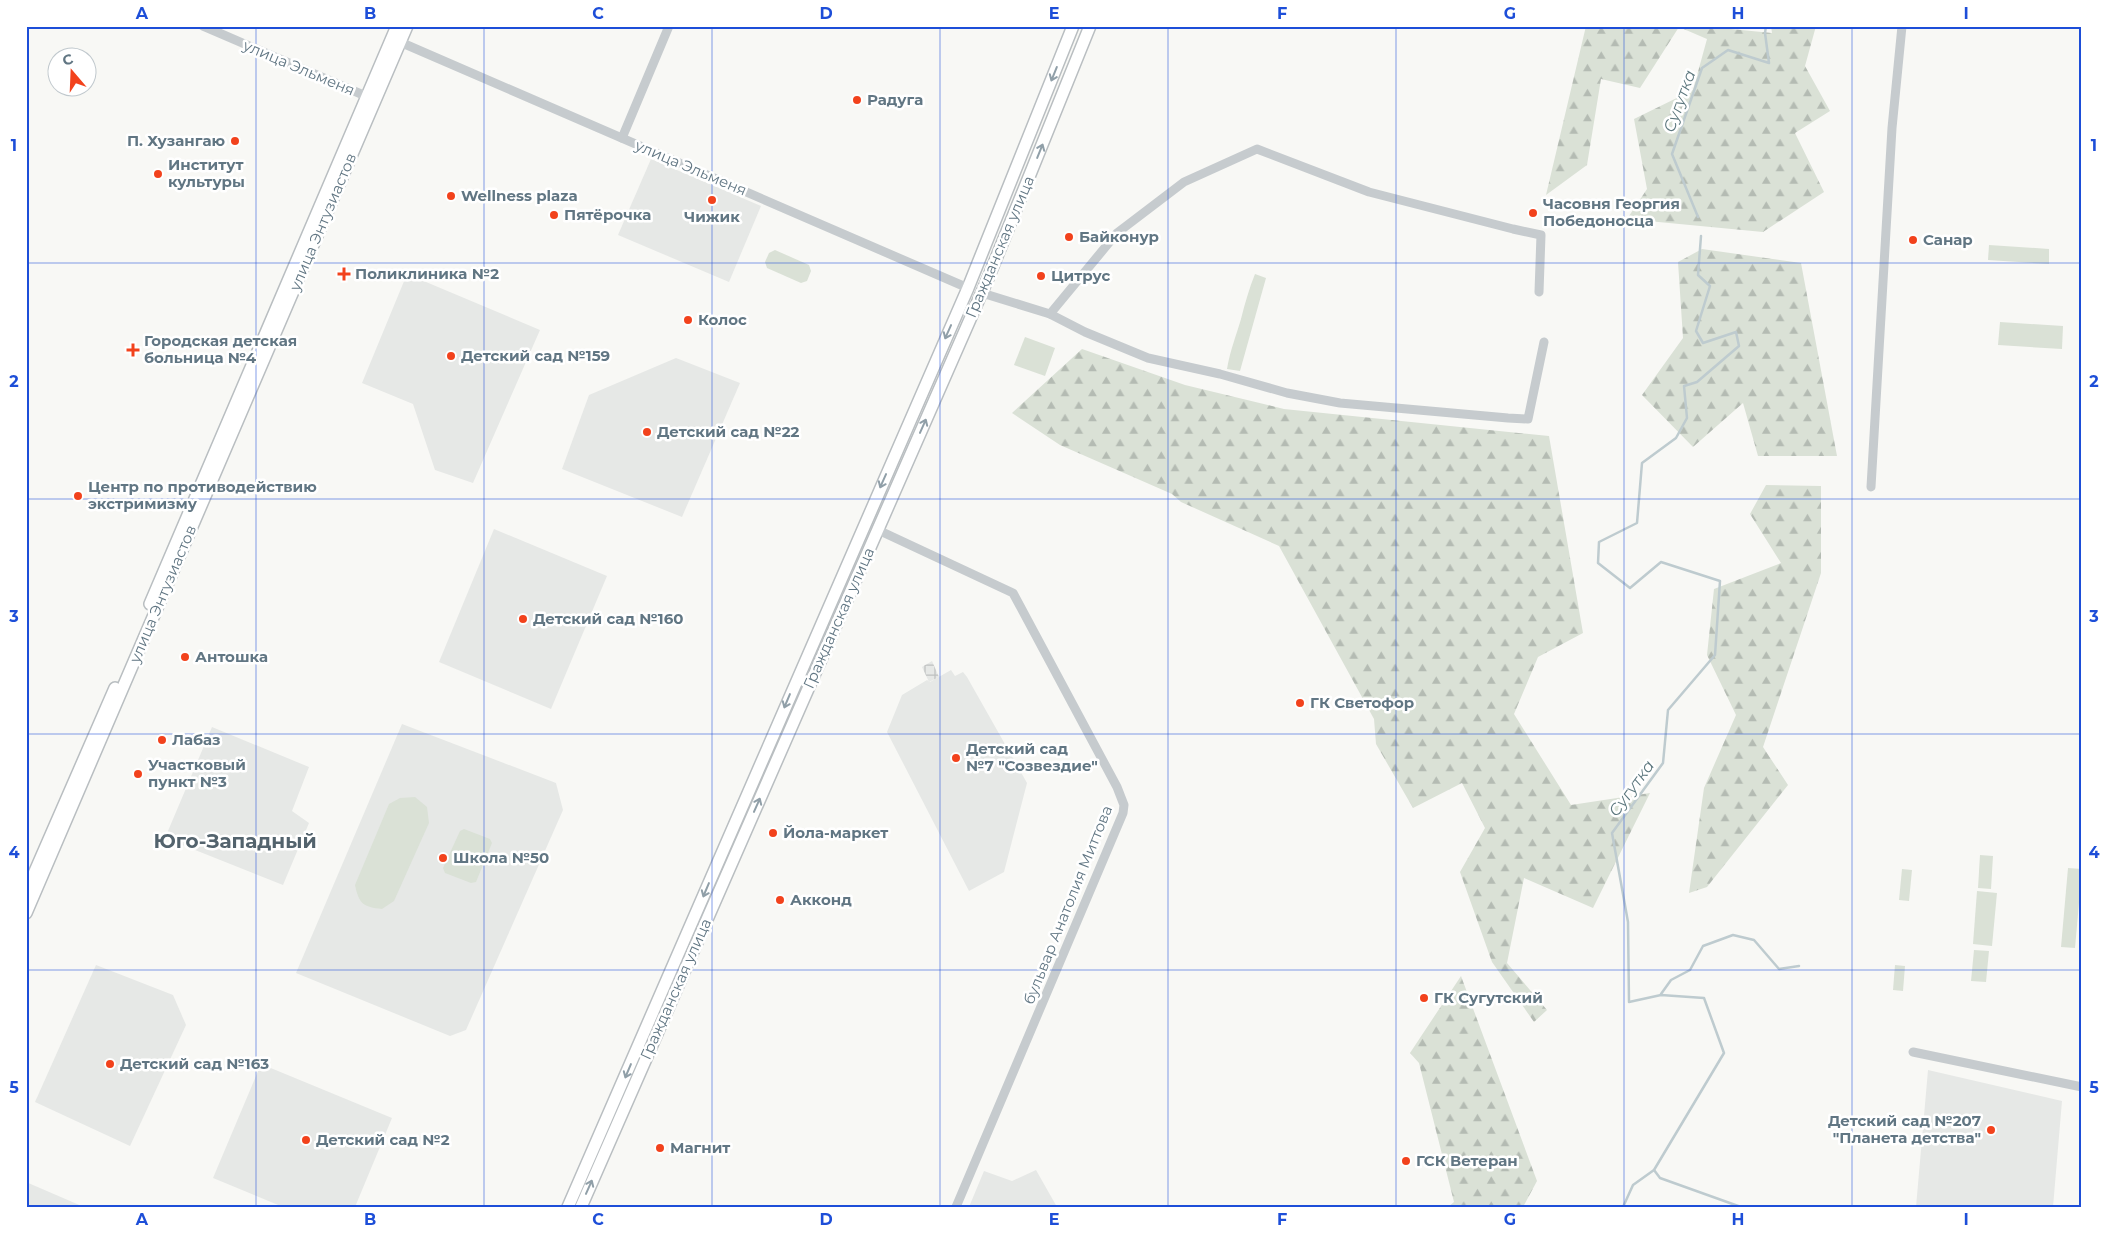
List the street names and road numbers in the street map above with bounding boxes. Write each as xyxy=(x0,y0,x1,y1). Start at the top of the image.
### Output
street label: улица Эльменя xyxy=(240,35,358,100)
street label: улица Эльменя xyxy=(632,135,750,200)
street label: улица Энтузиастов xyxy=(285,150,360,294)
street label: Гражданская улица xyxy=(961,173,1038,321)
street label: улица Энтузиастов xyxy=(125,522,200,666)
street label: Гражданская улица xyxy=(799,544,878,691)
street label: бульвар Анатолия Миттова xyxy=(1019,803,1116,1007)
street label: Гражданская улица xyxy=(636,915,715,1062)

